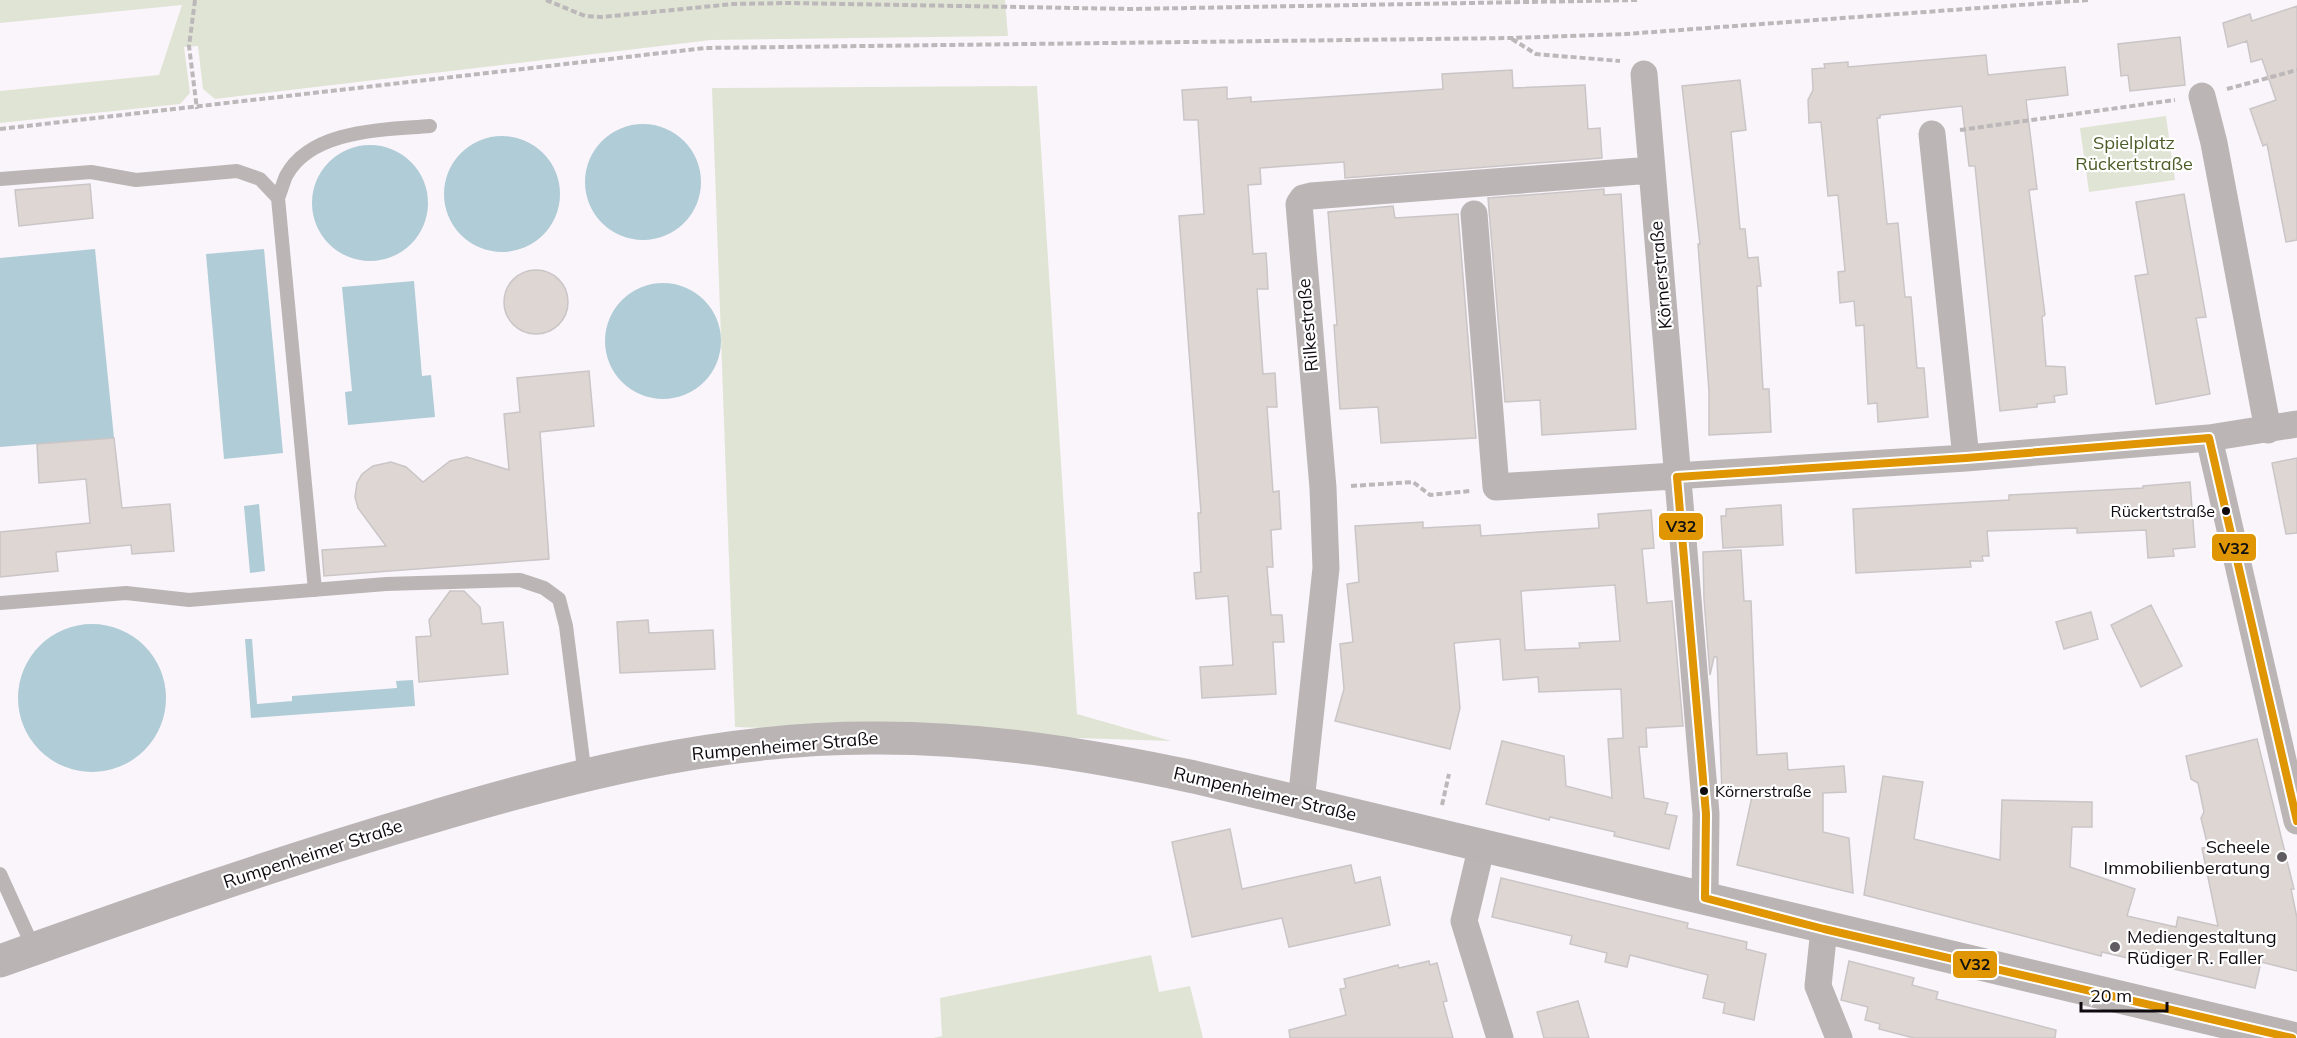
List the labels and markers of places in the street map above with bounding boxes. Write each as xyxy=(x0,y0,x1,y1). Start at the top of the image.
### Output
place label: Rückertstraße xyxy=(2111,501,2215,521)
marker: Rückertstraße xyxy=(2220,505,2232,517)
place label: Körnerstraße xyxy=(1715,781,1811,801)
marker: Körnerstraße xyxy=(1698,785,1710,797)
place label: Scheele Immobilienberatung xyxy=(2104,835,2270,879)
marker: Scheele Immobilienberatung xyxy=(2275,850,2289,864)
place label: Mediengestaltung Rüdiger R. Faller xyxy=(2127,925,2277,969)
marker: Mediengestaltung Rüdiger R. Faller xyxy=(2108,940,2122,954)

